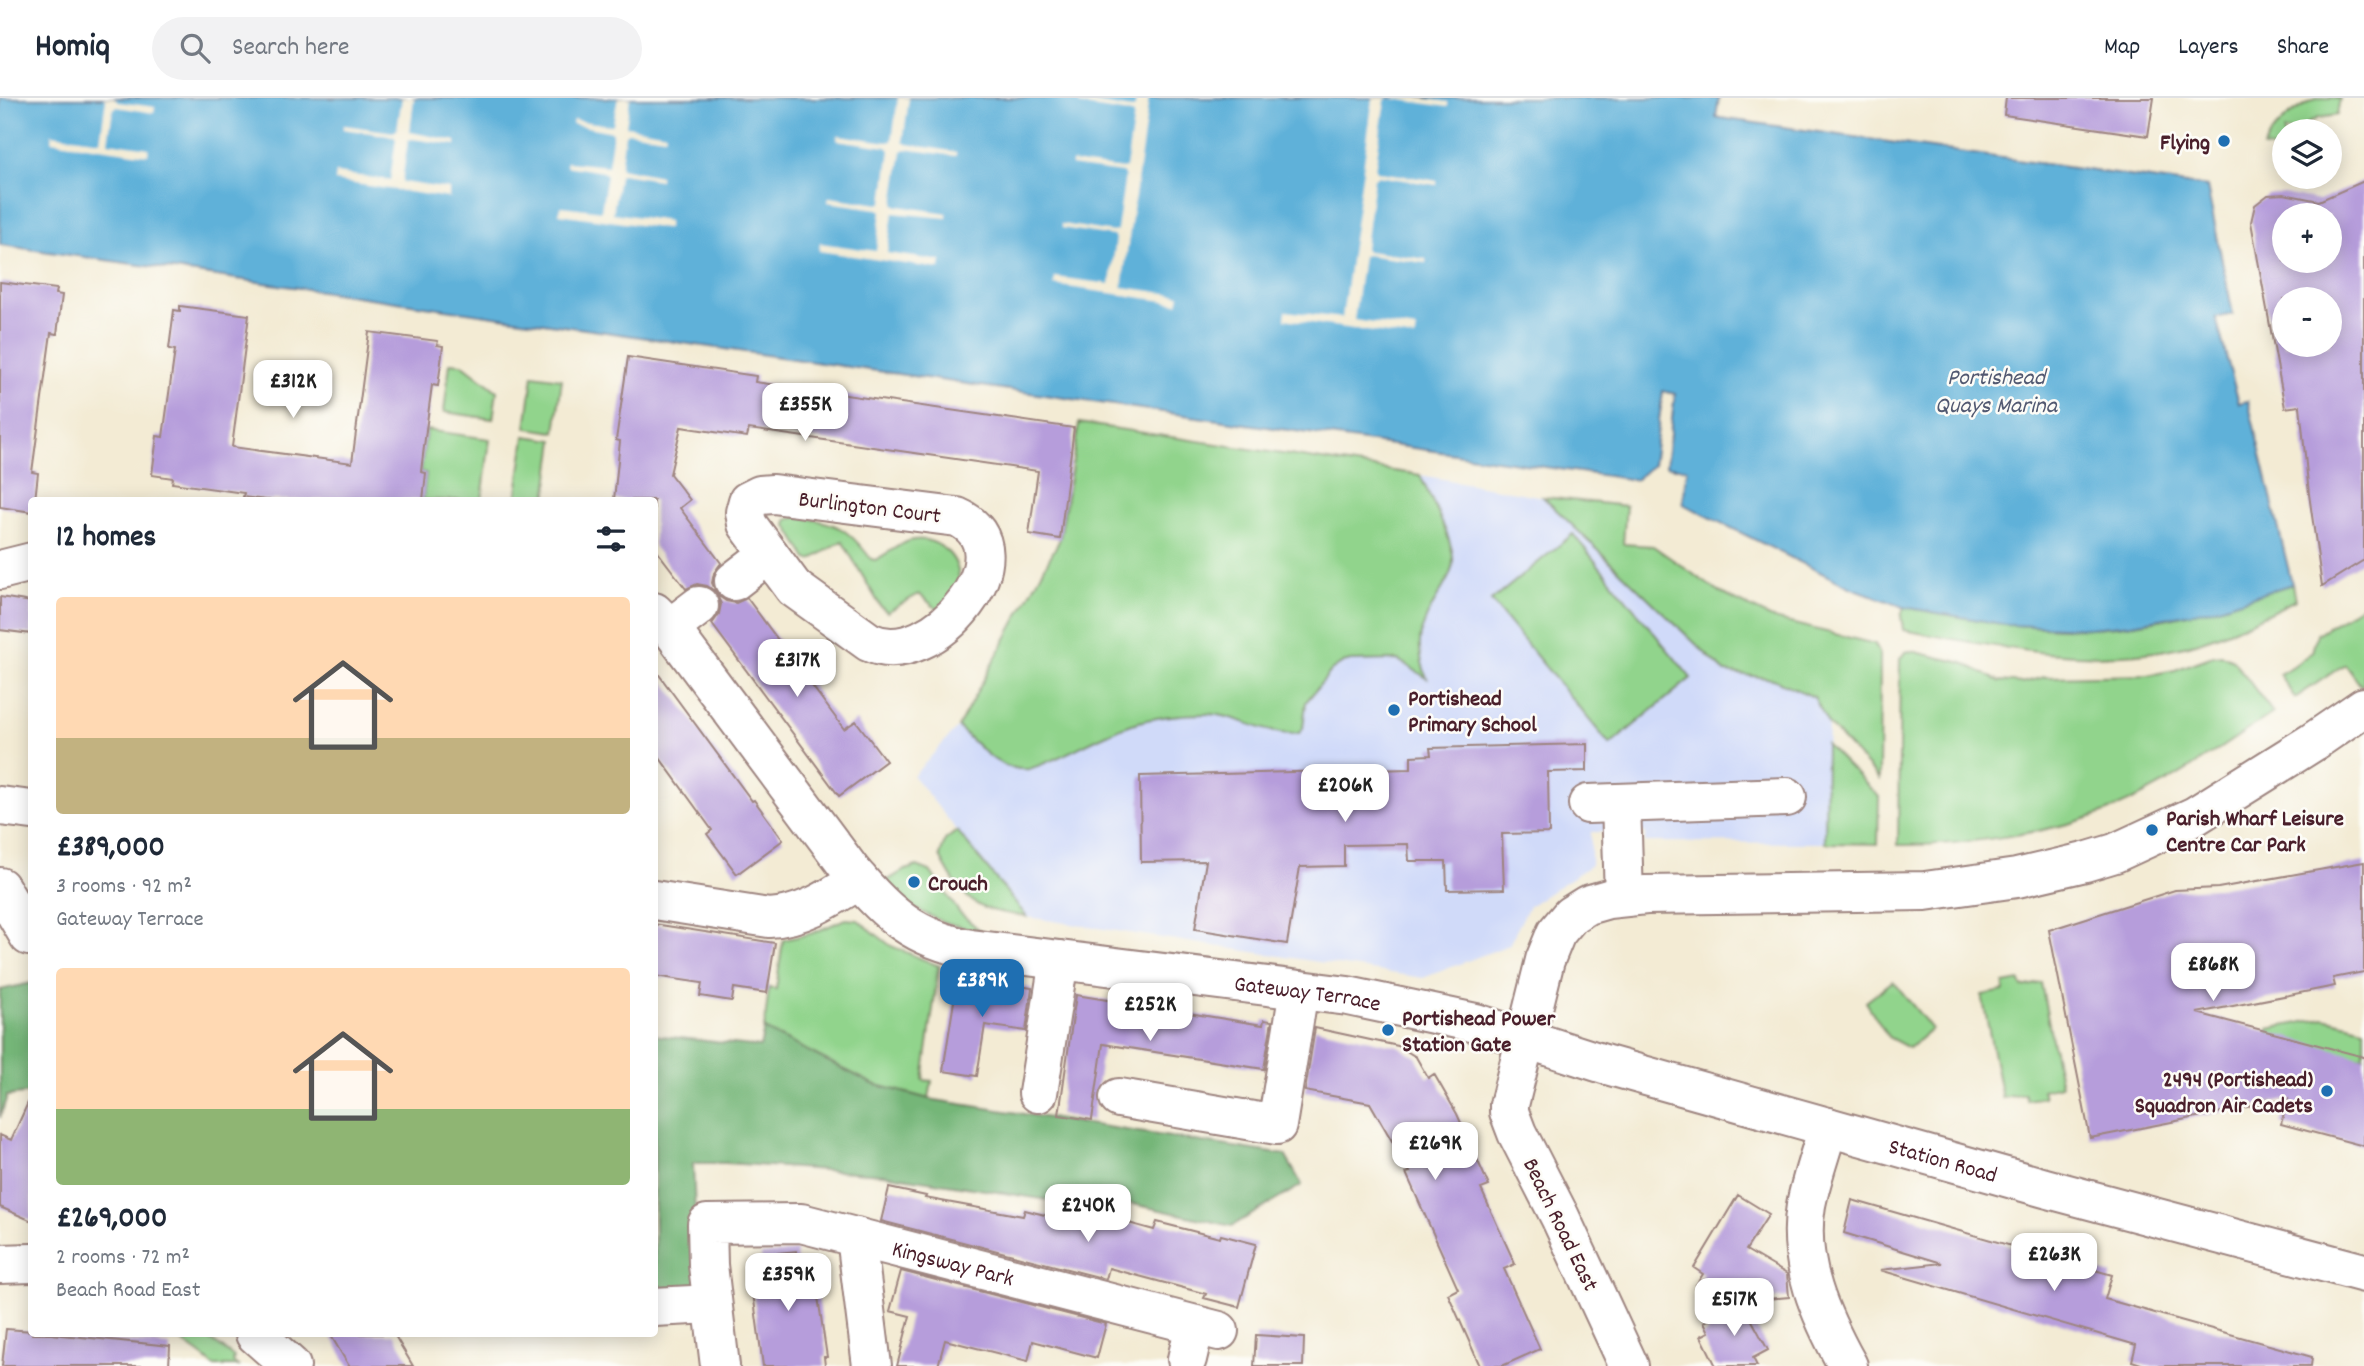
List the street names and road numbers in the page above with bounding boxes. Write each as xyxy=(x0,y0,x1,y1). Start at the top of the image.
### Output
street label: Burlington Court xyxy=(797,484,942,535)
street label: Gateway Terrace xyxy=(1232,969,1384,1023)
street label: Station Road xyxy=(1884,1132,2000,1194)
street label: Beach Road East xyxy=(1512,1153,1605,1298)
street label: Kingsway Park xyxy=(888,1234,1017,1297)

